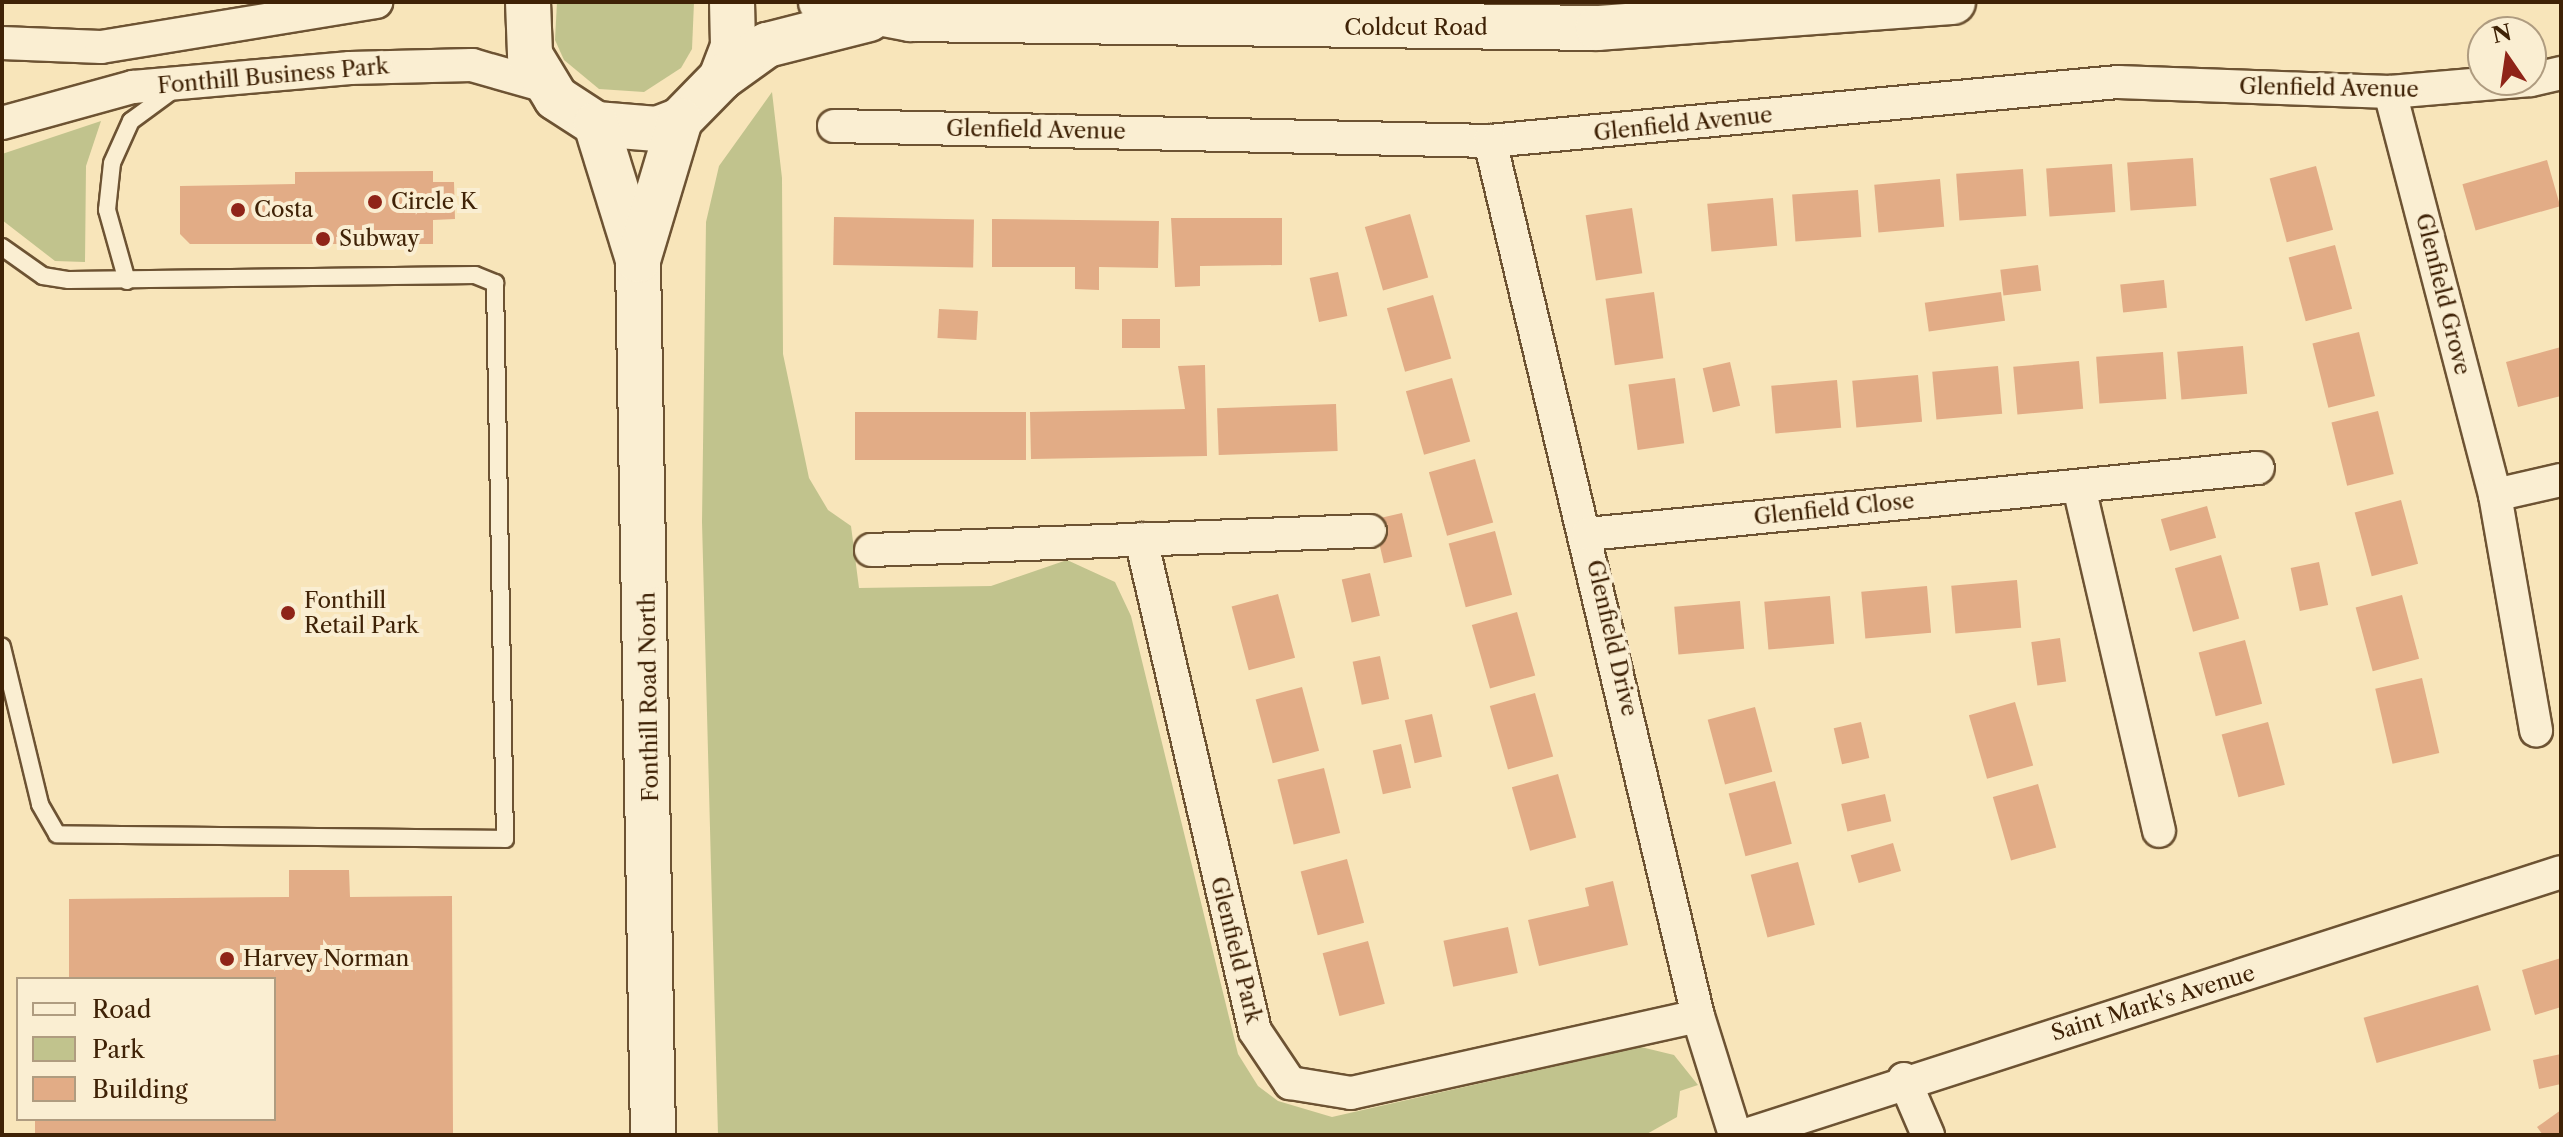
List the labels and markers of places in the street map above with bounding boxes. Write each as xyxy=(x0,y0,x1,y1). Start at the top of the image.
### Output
place label: Circle K xyxy=(391,189,477,215)
marker: Circle K xyxy=(366,193,384,211)
place label: Costa xyxy=(254,197,313,223)
marker: Costa xyxy=(229,201,247,219)
place label: Subway xyxy=(339,226,419,252)
marker: Subway xyxy=(314,230,332,248)
place label: Fonthill Retail Park xyxy=(304,587,419,638)
marker: Fonthill Retail Park xyxy=(279,604,297,622)
place label: Harvey Norman xyxy=(243,946,410,972)
marker: Harvey Norman xyxy=(218,950,236,968)

